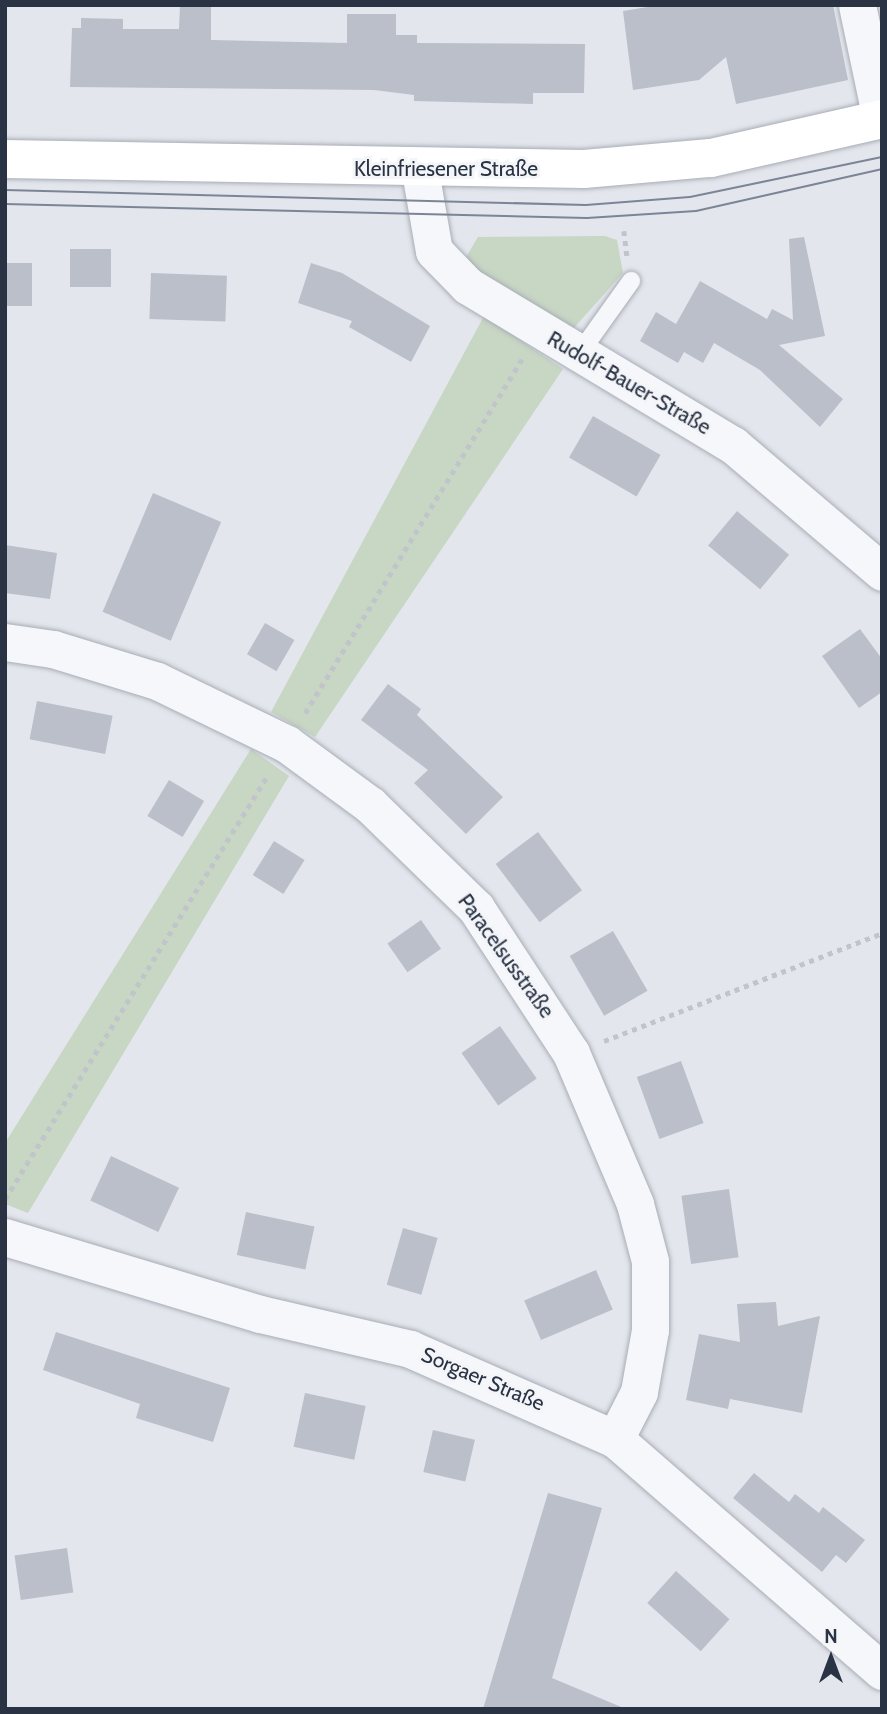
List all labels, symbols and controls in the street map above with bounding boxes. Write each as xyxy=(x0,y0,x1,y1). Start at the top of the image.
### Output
street label: Kleinfriesener Straße xyxy=(354,156,538,182)
street label: Rudolf-Bauer-Straße xyxy=(543,326,715,440)
street label: Paracelsusstraße xyxy=(453,889,559,1023)
street label: Sorgaer Straße xyxy=(418,1342,548,1416)
north arrow xyxy=(796,1623,866,1693)
text: N xyxy=(824,1625,838,1648)

